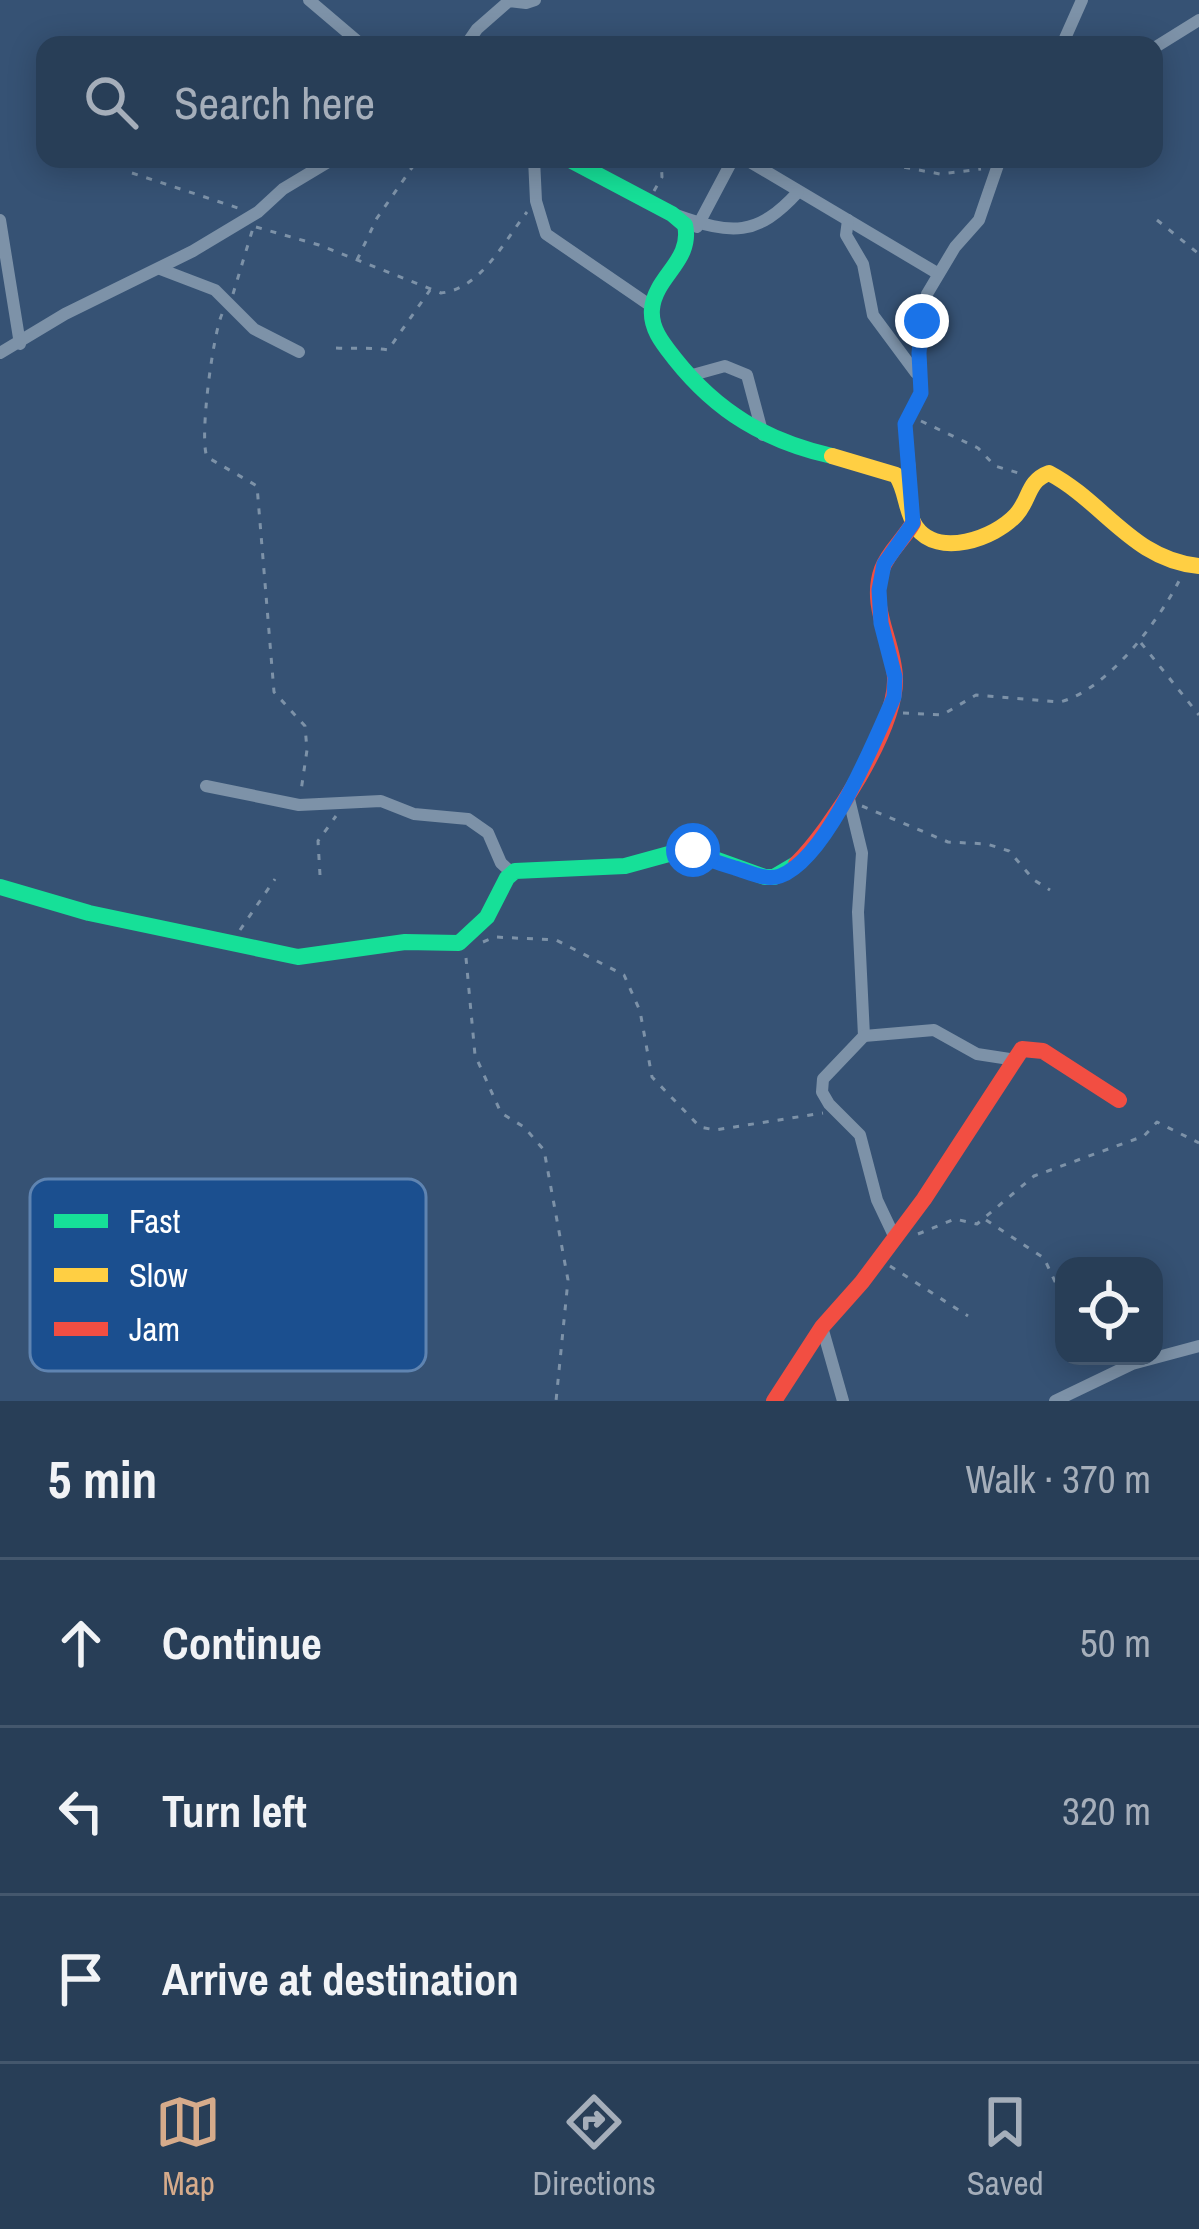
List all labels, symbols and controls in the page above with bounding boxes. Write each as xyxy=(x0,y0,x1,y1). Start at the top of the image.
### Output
search box xyxy=(36,36,1163,168)
icon: search xyxy=(78,69,144,135)
text: Search here xyxy=(174,72,375,133)
route end xyxy=(895,294,949,348)
route start xyxy=(666,823,720,877)
legend xyxy=(30,1179,426,1371)
text: Fast xyxy=(129,1199,180,1243)
text: Slow xyxy=(129,1253,188,1297)
map controls xyxy=(1055,1257,1163,1365)
button: locate xyxy=(1055,1257,1163,1365)
text: Jam xyxy=(129,1307,180,1351)
text: 5 min xyxy=(48,1445,157,1514)
text: Walk · 370 m xyxy=(966,1453,1151,1505)
icon: ahead xyxy=(48,1610,114,1676)
text: Continue xyxy=(162,1612,322,1673)
text: 50 m xyxy=(1080,1617,1151,1669)
icon: left xyxy=(48,1778,114,1844)
text: Turn left xyxy=(162,1780,307,1841)
text: 320 m xyxy=(1062,1785,1151,1837)
icon: arrive xyxy=(48,1946,114,2012)
text: Arrive at destination xyxy=(162,1948,519,2009)
tab: Map xyxy=(155,2089,221,2205)
tab: Directions xyxy=(532,2089,656,2205)
tab: Saved xyxy=(967,2089,1043,2205)

